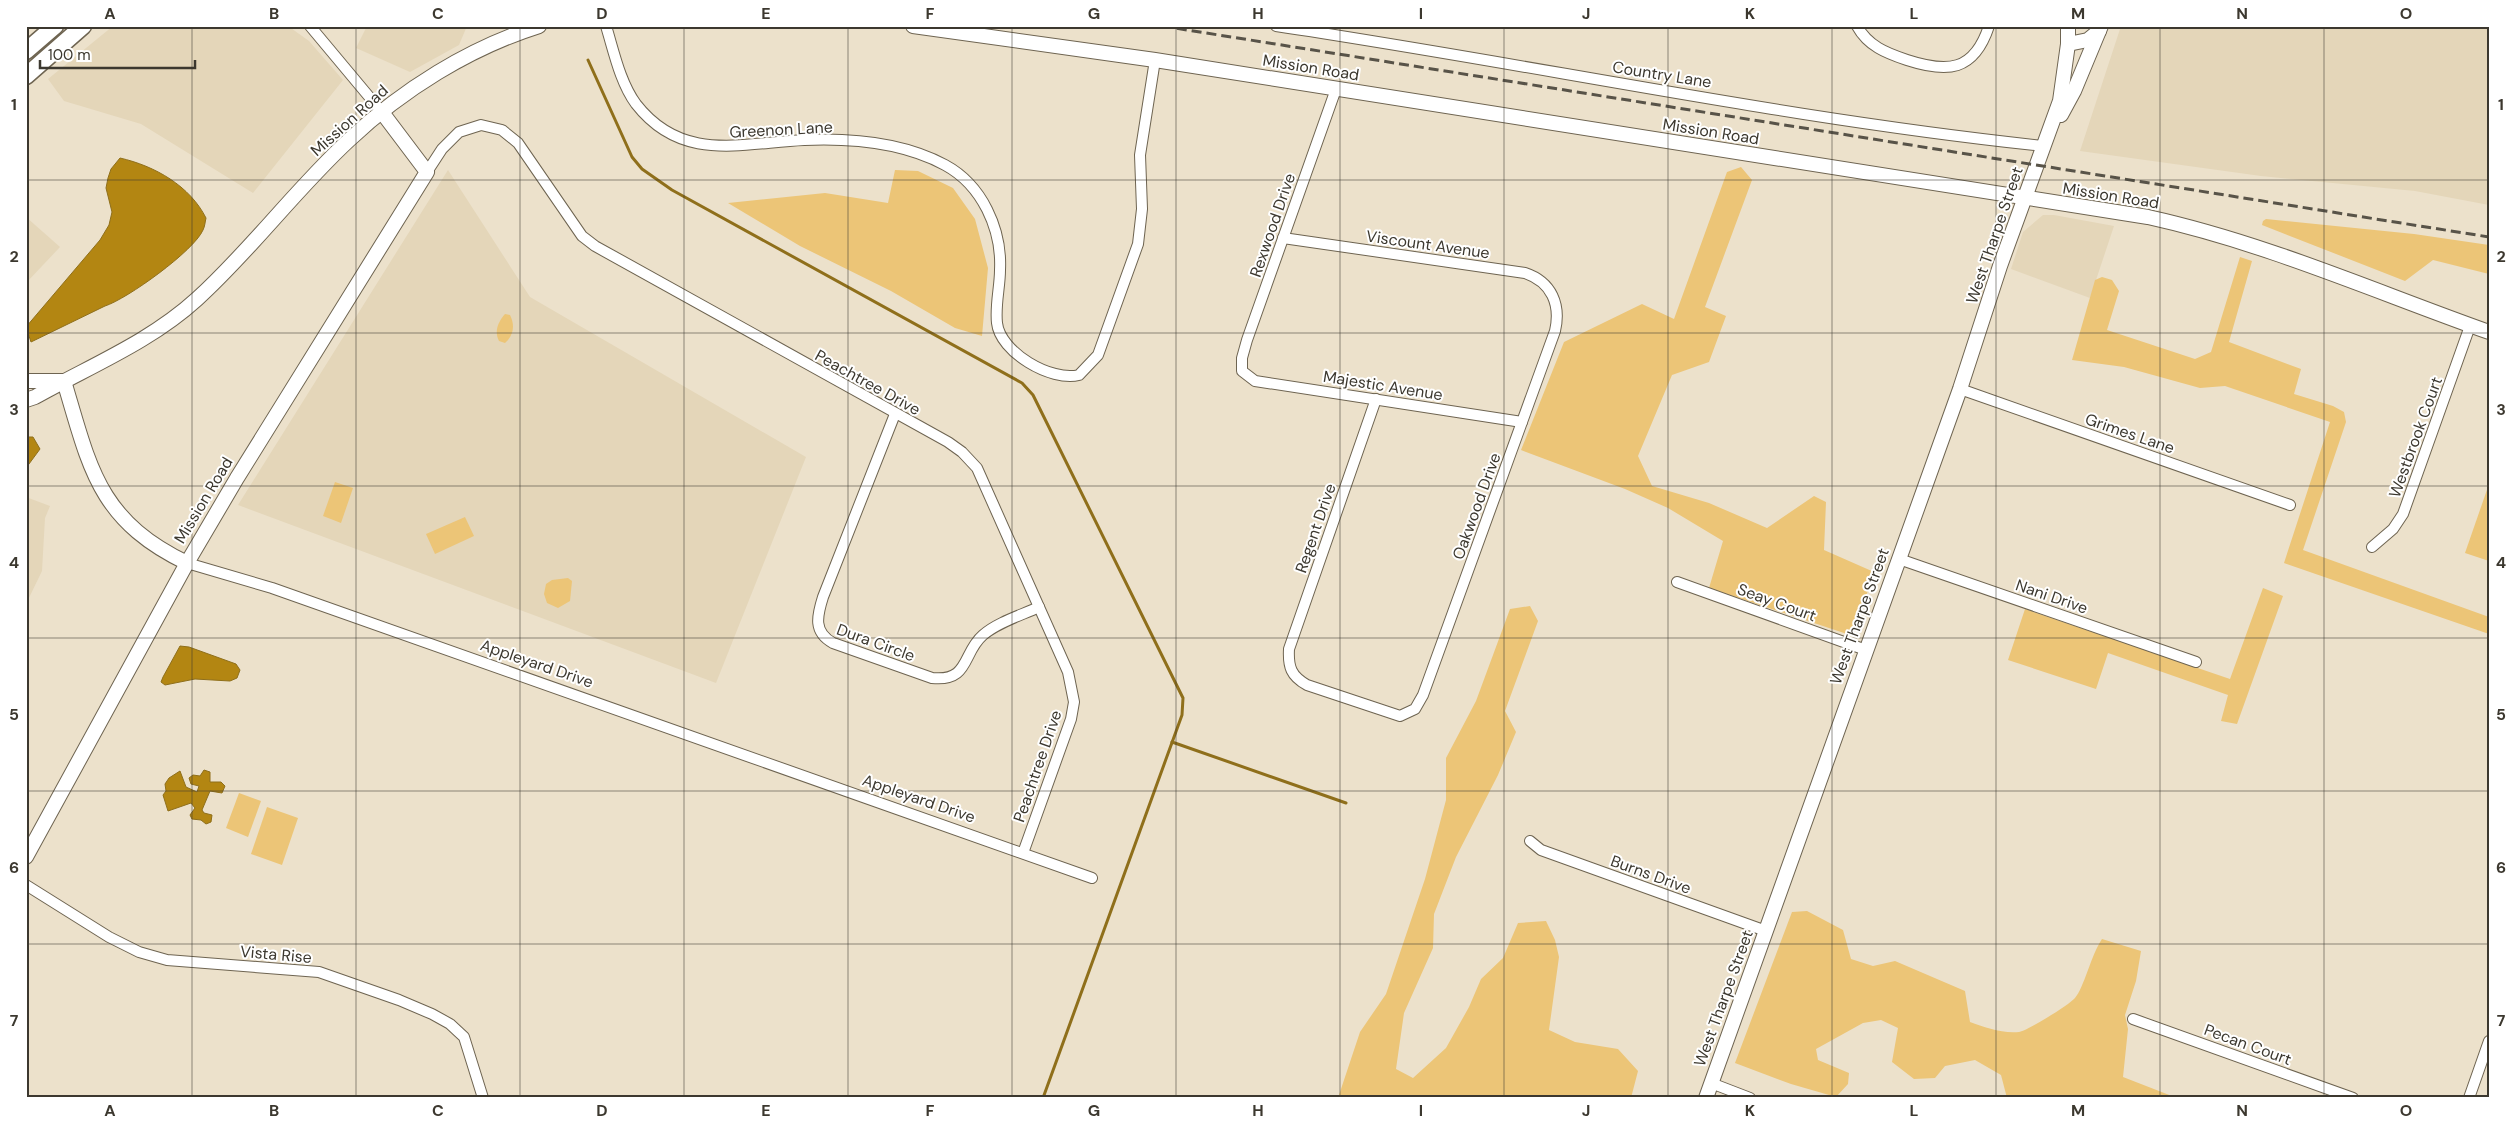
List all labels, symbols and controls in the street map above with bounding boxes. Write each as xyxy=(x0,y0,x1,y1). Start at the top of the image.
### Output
text: A xyxy=(104,3,116,24)
text: B xyxy=(269,3,279,24)
text: C xyxy=(432,3,444,24)
text: D xyxy=(596,3,608,24)
text: E xyxy=(761,3,771,24)
text: F xyxy=(926,3,935,24)
text: G xyxy=(1088,3,1100,24)
text: H xyxy=(1252,3,1264,24)
text: I xyxy=(1419,3,1423,24)
text: J xyxy=(1582,3,1590,24)
text: K xyxy=(1745,3,1756,24)
text: L xyxy=(1910,3,1919,24)
text: M xyxy=(2071,3,2085,24)
text: N xyxy=(2236,3,2248,24)
text: O xyxy=(2400,3,2412,24)
scale bar xyxy=(40,38,195,70)
text: 100 m xyxy=(48,45,91,65)
street label: Mission Road xyxy=(1261,50,1361,85)
street label: Country Lane xyxy=(1611,56,1713,93)
street label: Mission Road xyxy=(306,80,393,161)
text: 1 xyxy=(11,94,17,115)
text: 1 xyxy=(2498,94,2504,115)
street label: Mission Road xyxy=(1661,114,1761,149)
street label: Greenon Lane xyxy=(729,116,833,143)
street label: West Tharpe Street xyxy=(1961,164,2028,306)
street label: Rexwood Drive xyxy=(1245,170,1300,280)
street label: Mission Road xyxy=(2061,178,2161,213)
street label: Viscount Avenue xyxy=(1365,225,1491,264)
text: 2 xyxy=(9,246,19,267)
text: 2 xyxy=(2496,246,2506,267)
street label: Peachtree Drive xyxy=(811,345,924,420)
street label: Majestic Avenue xyxy=(1322,366,1444,405)
street label: Westbrook Court xyxy=(2384,374,2447,500)
text: 3 xyxy=(9,399,19,420)
text: 3 xyxy=(2496,399,2506,420)
street label: Grimes Lane xyxy=(2082,408,2177,459)
street label: Oakwood Drive xyxy=(1447,450,1506,562)
street label: Mission Road xyxy=(169,453,238,547)
street label: Regent Drive xyxy=(1290,481,1341,576)
street label: West Tharpe Street xyxy=(1825,545,1894,687)
text: 4 xyxy=(9,552,19,573)
text: 4 xyxy=(2496,552,2506,573)
street label: Nani Drive xyxy=(2013,574,2091,619)
street label: Seay Court xyxy=(1735,579,1819,626)
street label: Dura Circle xyxy=(834,619,918,666)
street label: Appleyard Drive xyxy=(478,634,596,693)
text: 5 xyxy=(9,704,19,725)
text: 5 xyxy=(2496,704,2506,725)
street label: Peachtree Drive xyxy=(1008,707,1066,825)
street label: Appleyard Drive xyxy=(860,769,978,828)
street label: Burns Drive xyxy=(1608,850,1694,899)
text: 6 xyxy=(9,857,19,878)
text: 6 xyxy=(2496,857,2506,878)
street label: West Tharpe Street xyxy=(1689,927,1758,1069)
street label: Vista Rise xyxy=(239,941,313,968)
text: 7 xyxy=(10,1010,19,1031)
text: 7 xyxy=(2497,1010,2506,1031)
street label: Pecan Court xyxy=(2201,1019,2294,1070)
text: A xyxy=(104,1100,116,1121)
text: B xyxy=(269,1100,279,1121)
text: C xyxy=(432,1100,444,1121)
text: D xyxy=(596,1100,608,1121)
text: E xyxy=(761,1100,771,1121)
text: F xyxy=(926,1100,935,1121)
text: G xyxy=(1088,1100,1100,1121)
text: H xyxy=(1252,1100,1264,1121)
text: I xyxy=(1419,1100,1423,1121)
text: J xyxy=(1582,1100,1590,1121)
text: K xyxy=(1745,1100,1756,1121)
text: L xyxy=(1910,1100,1919,1121)
text: M xyxy=(2071,1100,2085,1121)
text: N xyxy=(2236,1100,2248,1121)
text: O xyxy=(2400,1100,2412,1121)

